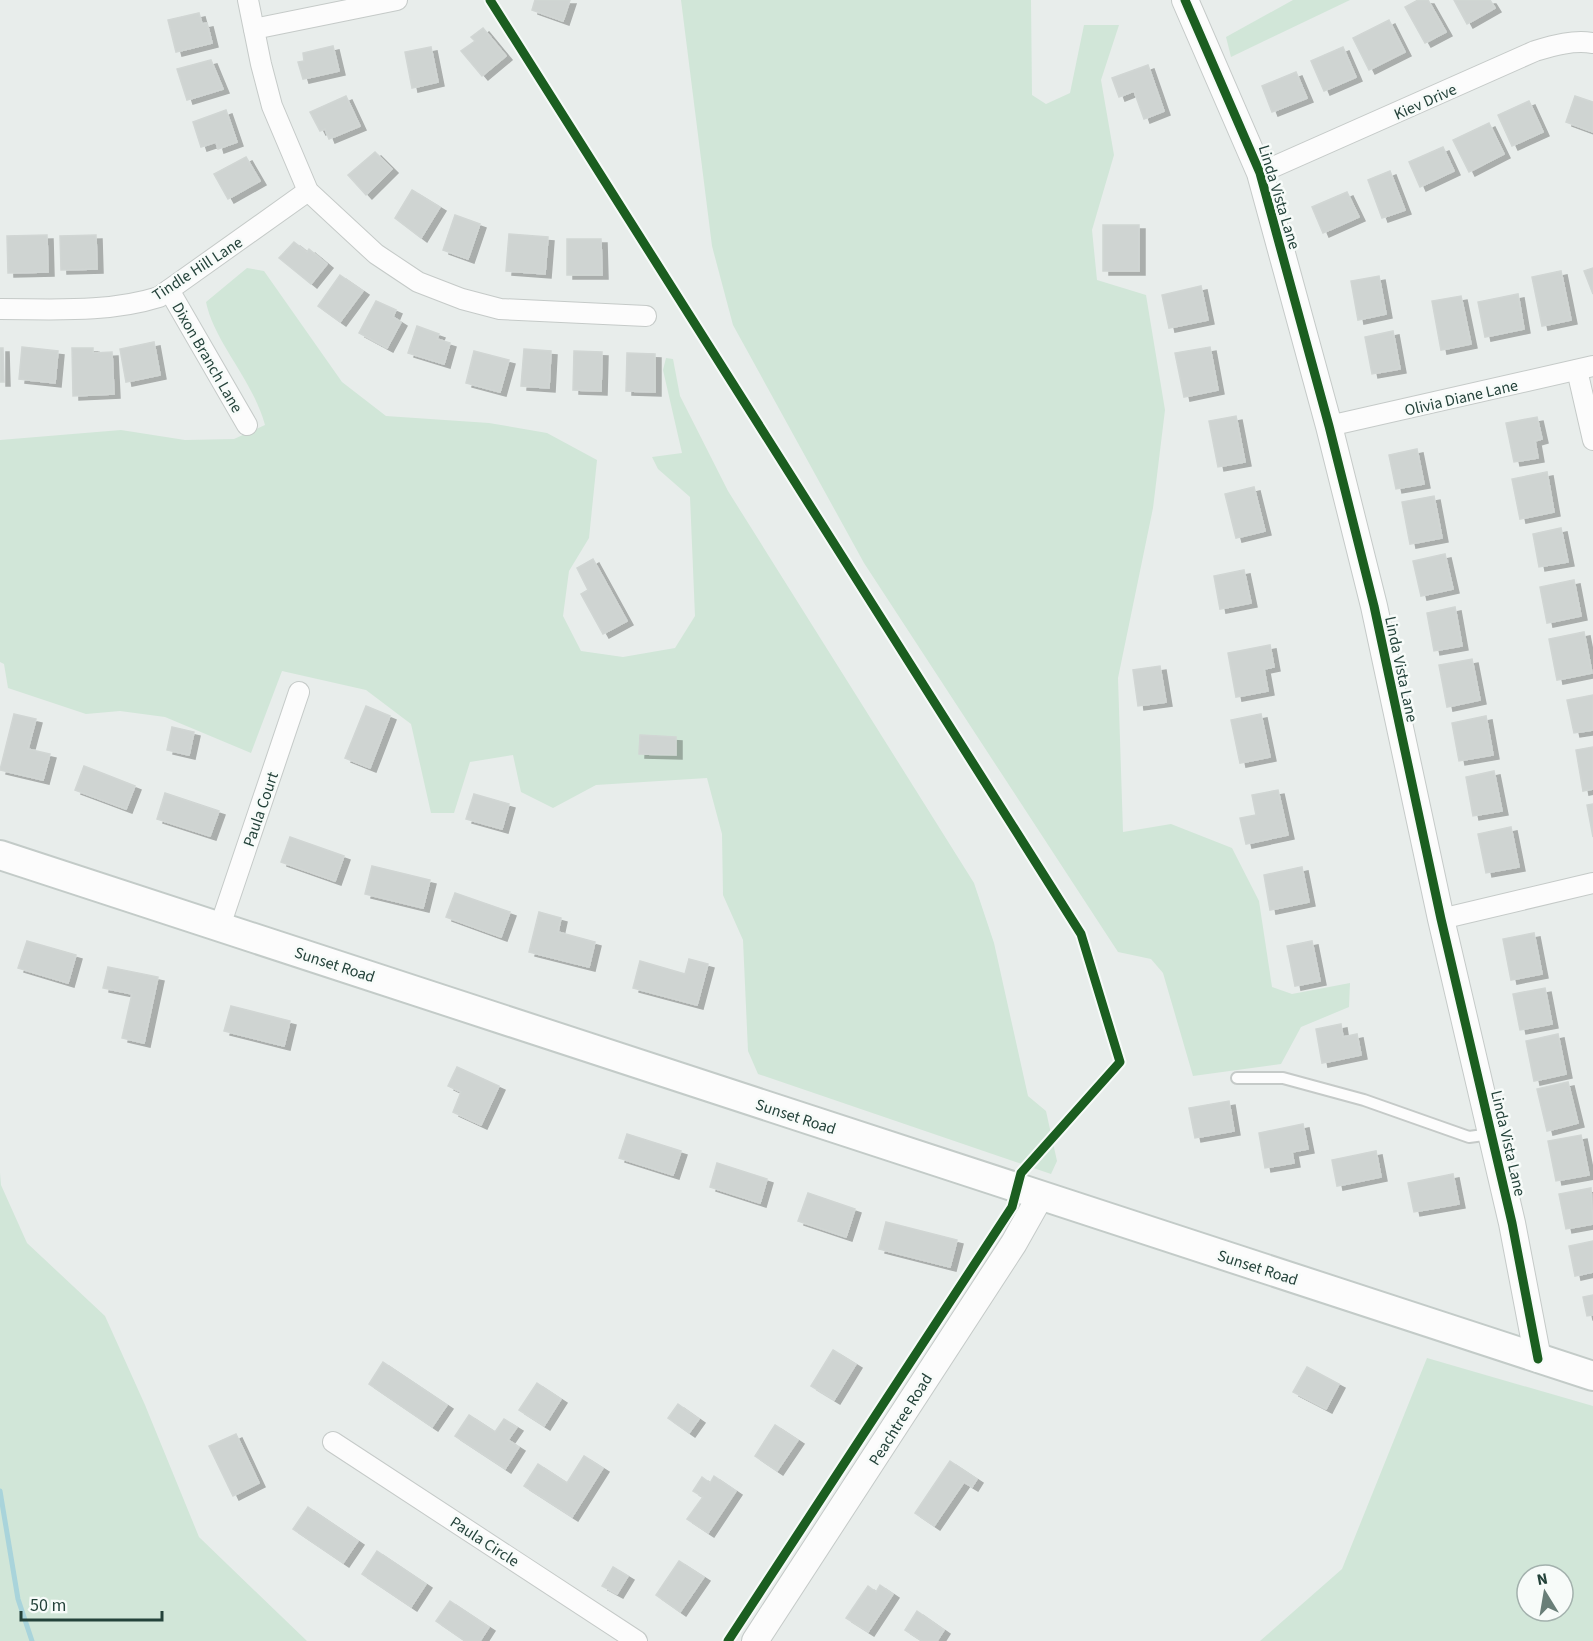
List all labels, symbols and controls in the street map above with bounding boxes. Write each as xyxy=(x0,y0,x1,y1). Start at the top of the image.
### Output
street label: Kiev Drive xyxy=(1391,78,1460,126)
street label: Linda Vista Lane xyxy=(1253,142,1305,252)
street label: Tindle Hill Lane xyxy=(148,231,247,306)
street label: Dixon Branch Lane xyxy=(167,298,248,417)
street label: Olivia Diane Lane xyxy=(1402,374,1520,422)
street label: Linda Vista Lane xyxy=(1379,614,1423,724)
street label: Paula Court xyxy=(238,768,284,850)
street label: Sunset Road xyxy=(292,942,378,988)
street label: Linda Vista Lane xyxy=(1485,1088,1531,1198)
street label: Sunset Road xyxy=(753,1094,839,1140)
street label: Sunset Road xyxy=(1215,1245,1301,1291)
street label: Peachtree Road xyxy=(864,1369,938,1470)
street label: Paula Circle xyxy=(446,1511,523,1572)
north arrow xyxy=(1515,1563,1575,1623)
text: N xyxy=(1535,1567,1550,1591)
scale bar xyxy=(21,1584,162,1622)
text: 50 m xyxy=(30,1593,66,1618)

